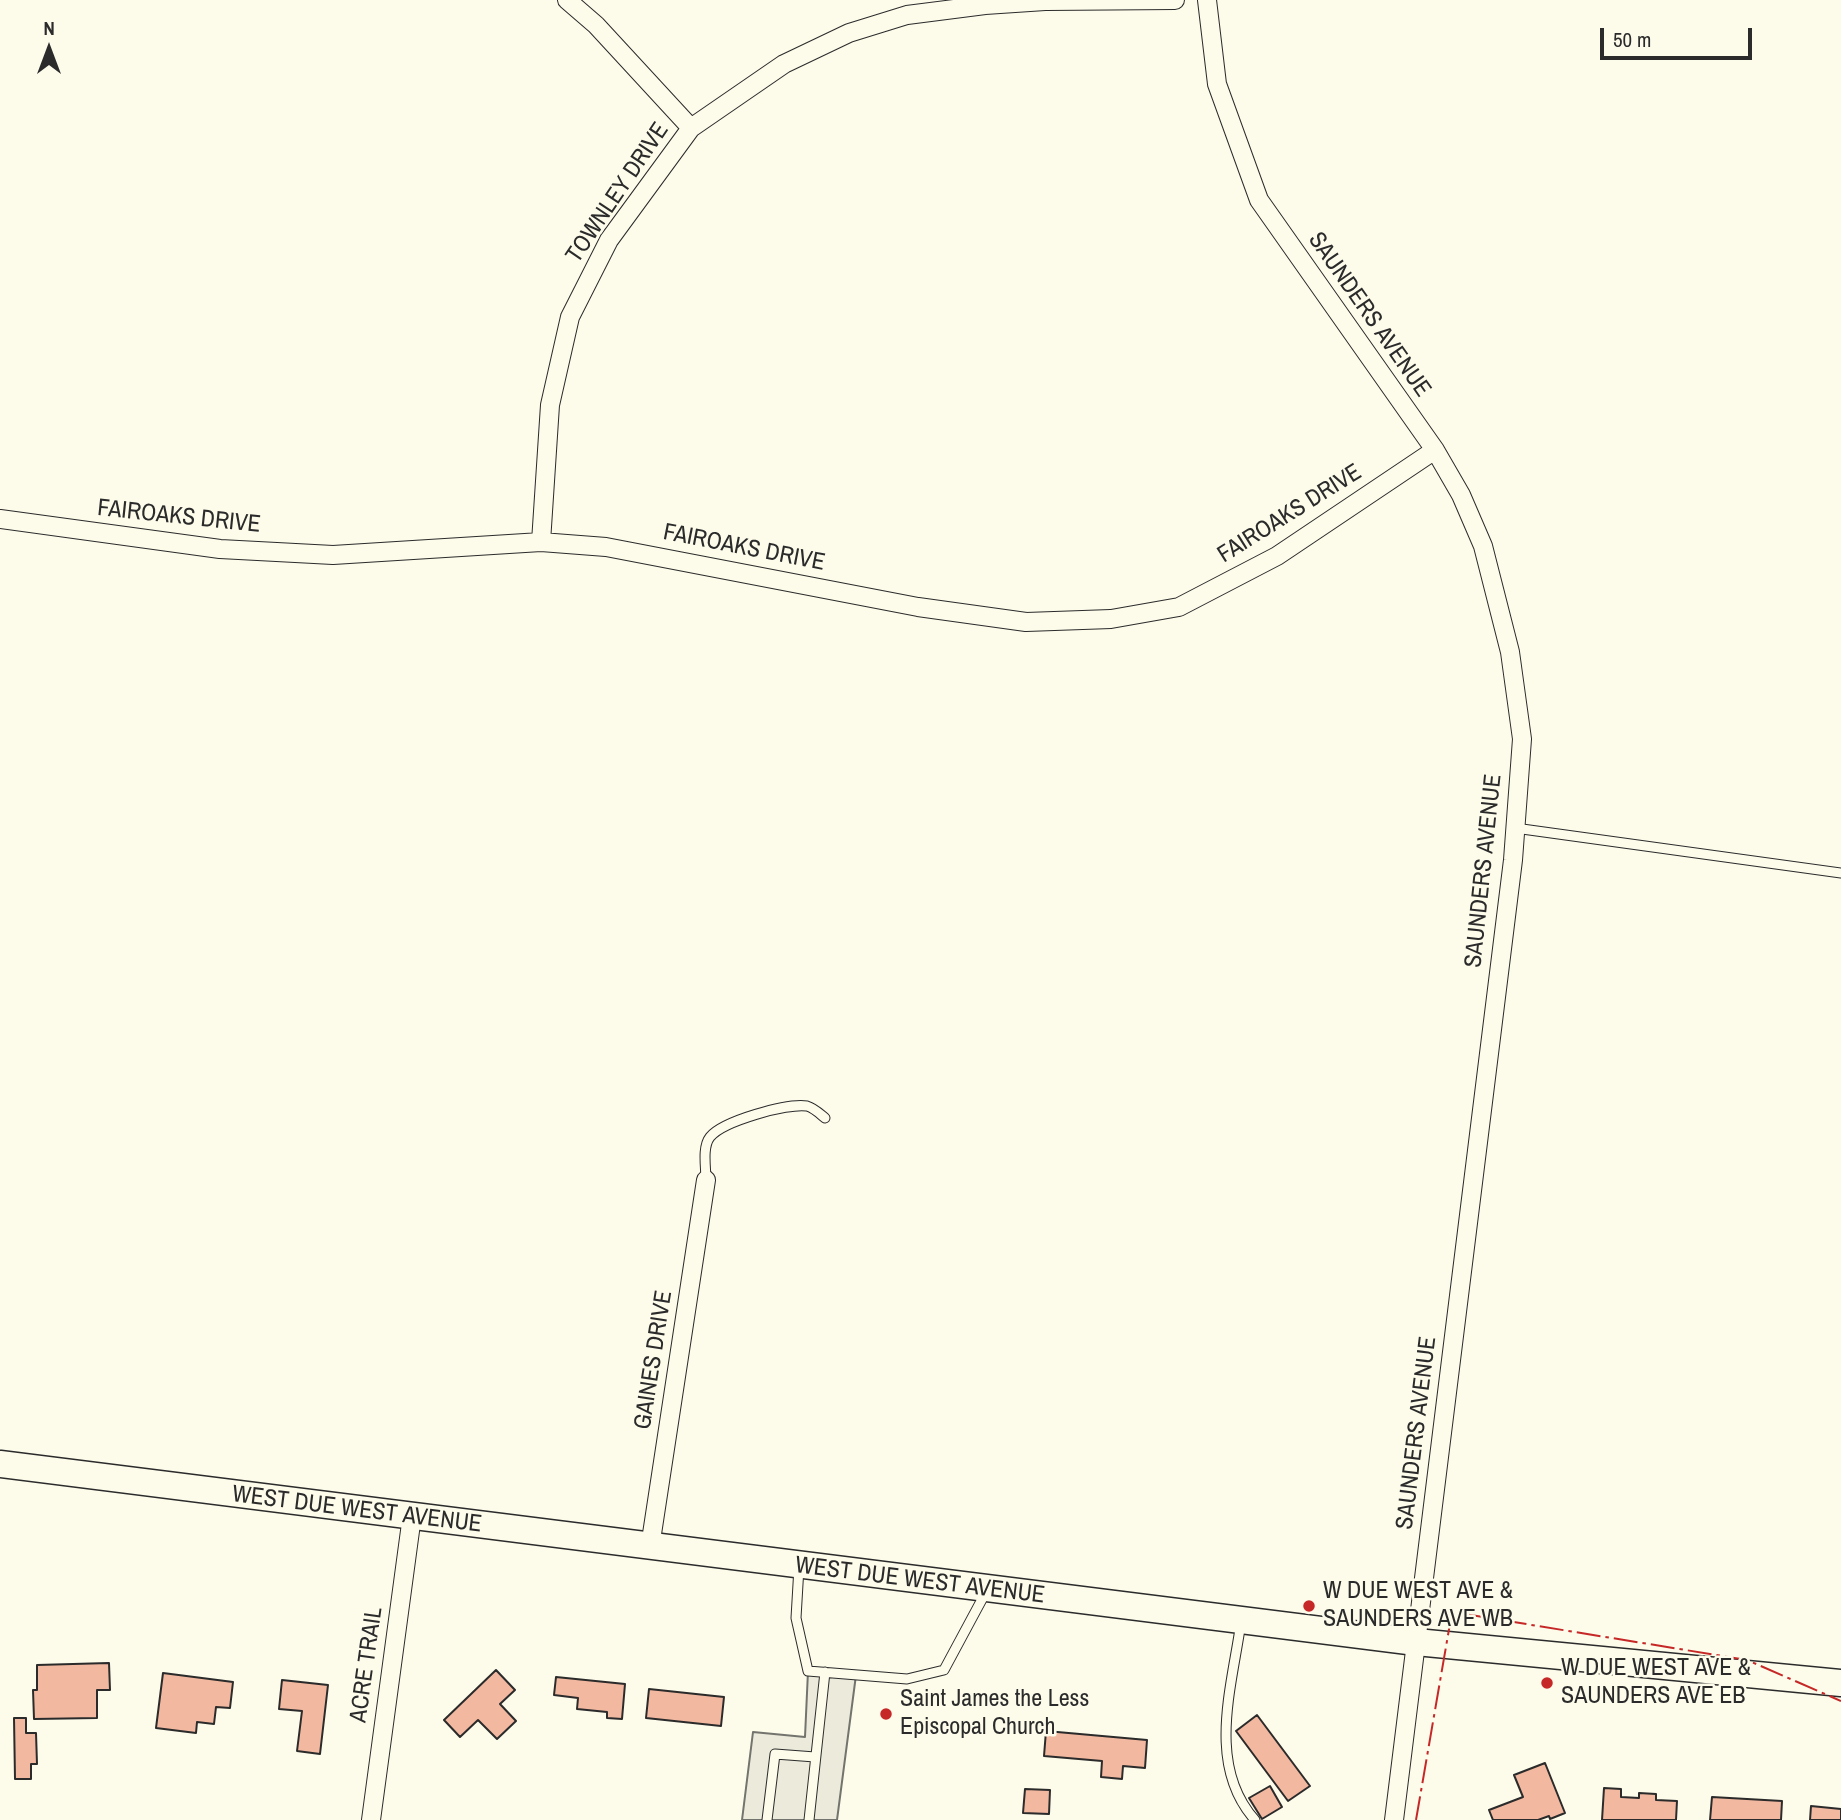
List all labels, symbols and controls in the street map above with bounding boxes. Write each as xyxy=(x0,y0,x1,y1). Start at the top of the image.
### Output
north arrow xyxy=(14,14,84,84)
scale bar xyxy=(1603,14,1755,58)
text: N xyxy=(43,15,55,41)
text: 50 m xyxy=(1613,25,1651,54)
street label: TOWNLEY DRIVE xyxy=(561,118,675,268)
street label: SAUNDERS AVENUE xyxy=(1301,227,1437,403)
street label: FAIROAKS DRIVE xyxy=(1213,458,1367,570)
street label: FAIROAKS DRIVE xyxy=(96,494,262,540)
street label: FAIROAKS DRIVE xyxy=(661,518,827,578)
street label: SAUNDERS AVENUE xyxy=(1460,773,1508,969)
street label: GAINES DRIVE xyxy=(629,1289,679,1431)
street label: SAUNDERS AVENUE xyxy=(1391,1335,1443,1531)
street label: WEST DUE WEST AVENUE xyxy=(231,1480,483,1540)
street label: WEST DUE WEST AVENUE xyxy=(794,1551,1046,1611)
place label: W DUE WEST AVE & SAUNDERS AVE WB xyxy=(1323,1578,1513,1634)
marker: W DUE WEST AVE & SAUNDERS AVE WB xyxy=(1301,1598,1317,1614)
street label: ACRE TRAIL xyxy=(345,1606,389,1724)
place label: W DUE WEST AVE & SAUNDERS AVE EB xyxy=(1561,1655,1751,1711)
marker: W DUE WEST AVE & SAUNDERS AVE EB xyxy=(1539,1675,1555,1691)
place label: Saint James the Less Episcopal Church xyxy=(900,1686,1089,1742)
marker: Saint James the Less Episcopal Church xyxy=(878,1706,894,1722)

